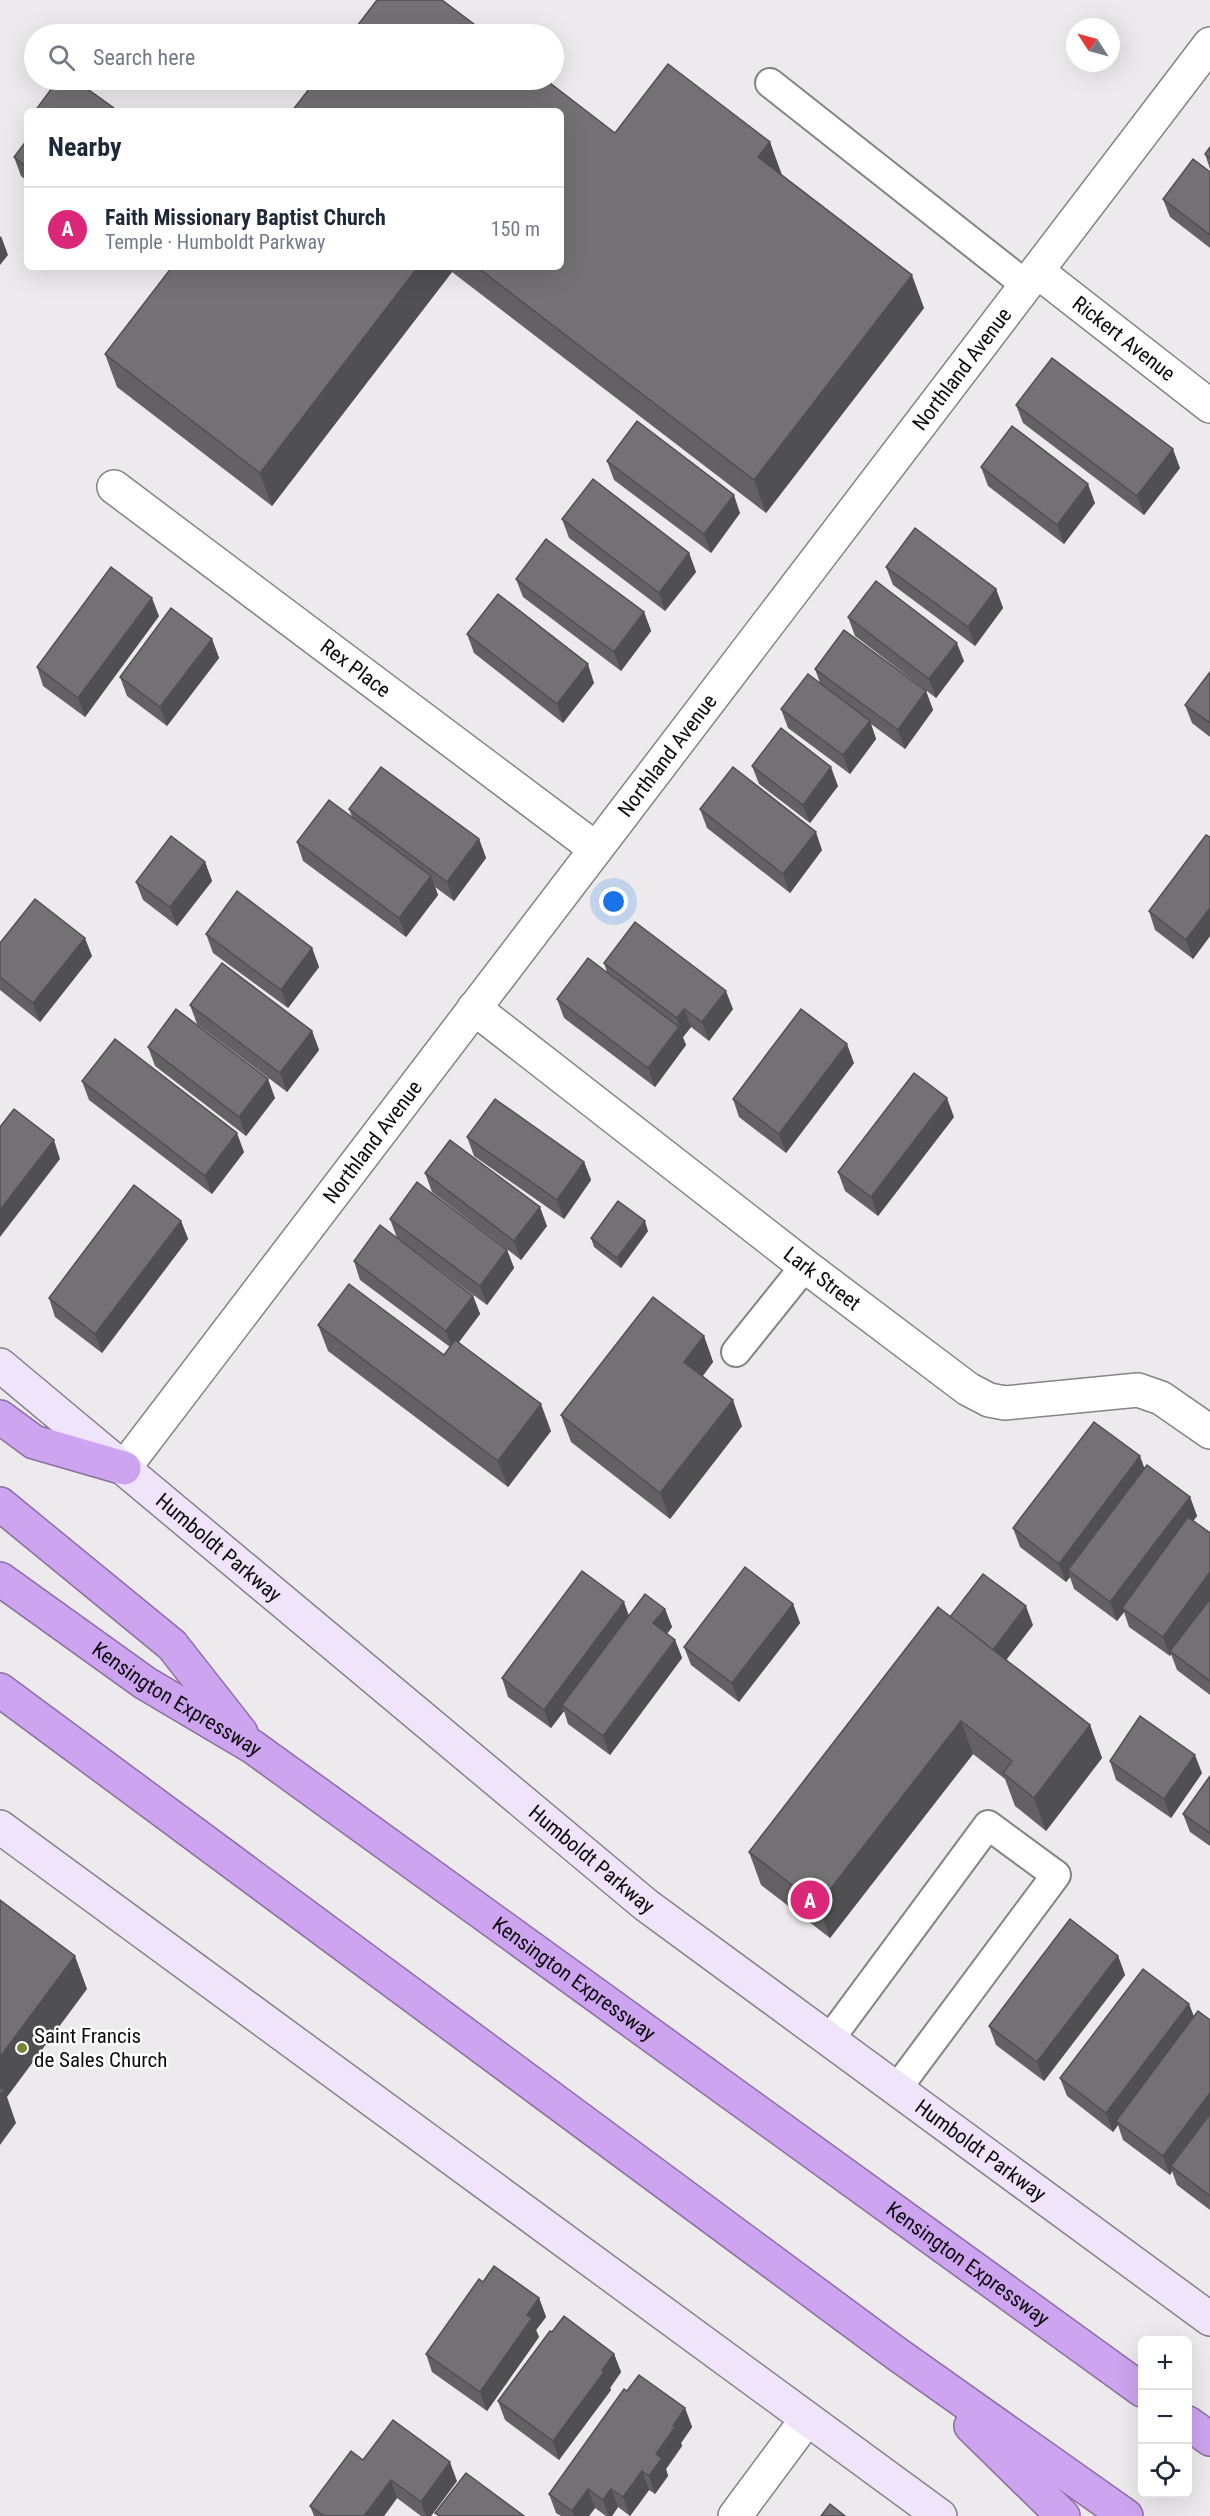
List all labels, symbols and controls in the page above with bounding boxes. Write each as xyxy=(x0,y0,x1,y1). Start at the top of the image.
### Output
north arrow xyxy=(1066,18,1120,72)
search box xyxy=(24,24,564,90)
icon: search xyxy=(45,41,78,74)
text: Search here xyxy=(93,45,195,70)
text: Nearby xyxy=(48,132,122,162)
text: Faith Missionary Baptist Church xyxy=(105,205,386,230)
text: A xyxy=(62,217,73,241)
text: 150 m xyxy=(491,217,540,241)
text: Temple · Humboldt Parkway xyxy=(105,230,325,254)
street label: Rickert Avenue xyxy=(1068,291,1180,386)
street label: Northland Avenue xyxy=(908,303,1016,435)
street label: Rex Place xyxy=(316,634,395,702)
street label: Northland Avenue xyxy=(613,689,722,822)
your location xyxy=(599,887,628,916)
street label: Northland Avenue xyxy=(318,1076,427,1208)
street label: Lark Street xyxy=(779,1242,865,1316)
street label: Humboldt Parkway xyxy=(151,1489,286,1607)
street label: Kensington Expressway xyxy=(88,1637,266,1761)
street label: Humboldt Parkway xyxy=(524,1800,659,1919)
pin: A xyxy=(790,1878,830,1922)
street label: Kensington Expressway xyxy=(488,1912,660,2046)
place label: Saint Francis de Sales Church xyxy=(34,2024,167,2072)
marker: Saint Francis de Sales Church xyxy=(15,2041,29,2055)
street label: Humboldt Parkway xyxy=(911,2095,1051,2207)
street label: Kensington Expressway xyxy=(882,2197,1054,2331)
map controls xyxy=(1138,2336,1192,2498)
button: + xyxy=(1138,2336,1192,2390)
button: − xyxy=(1138,2390,1192,2444)
button: locate xyxy=(1138,2444,1192,2498)

